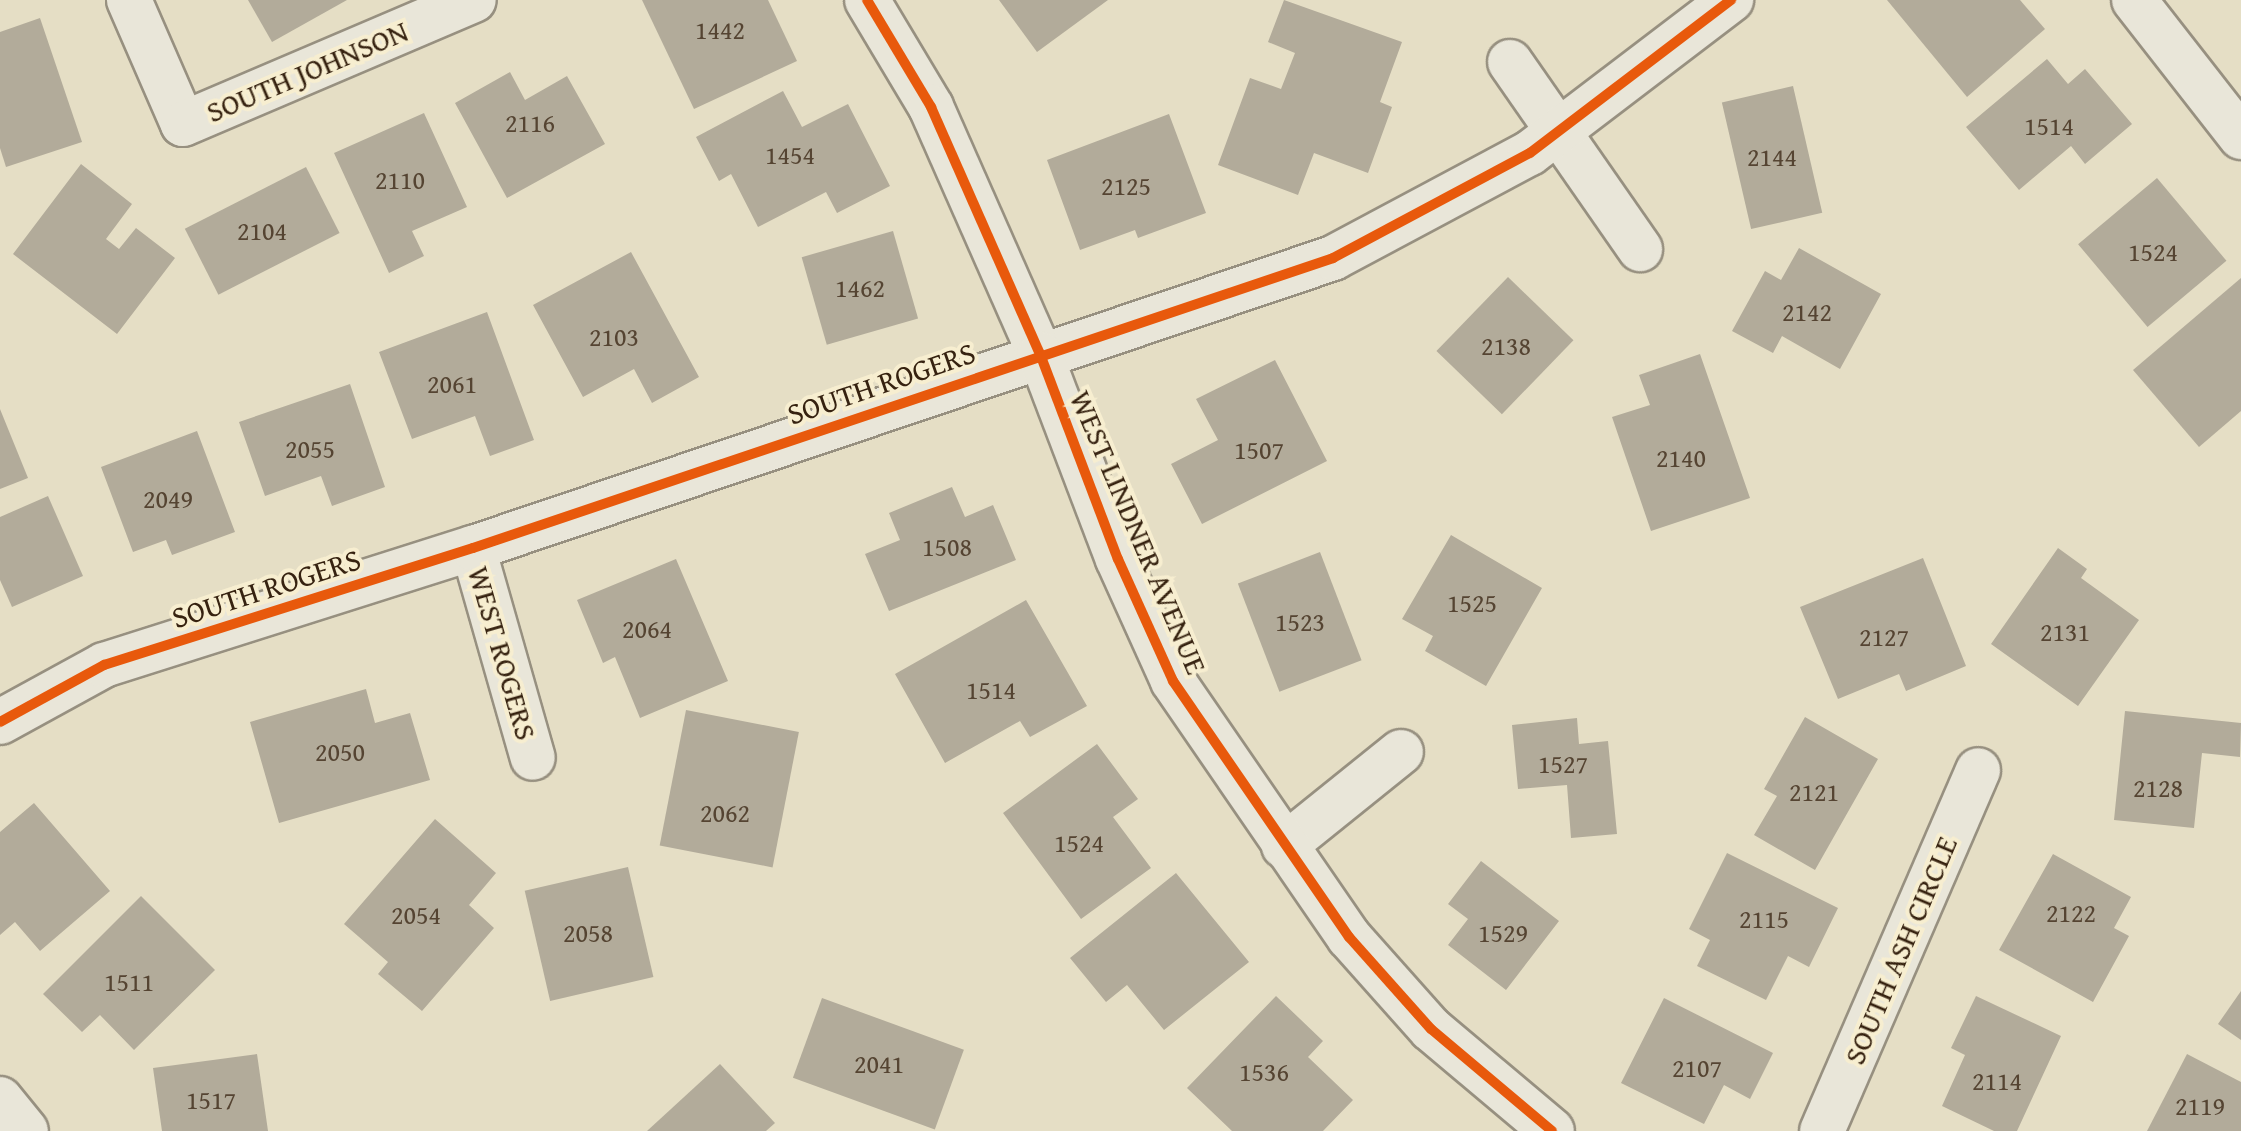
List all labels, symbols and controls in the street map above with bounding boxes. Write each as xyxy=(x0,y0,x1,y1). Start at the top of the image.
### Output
street label: SOUTH JOHNSON xyxy=(201,12,413,130)
house number: 1442 xyxy=(695,14,745,46)
house number: 2116 xyxy=(505,107,555,139)
house number: 1514 xyxy=(2024,110,2074,142)
house number: 1454 xyxy=(765,139,815,171)
house number: 2144 xyxy=(1747,141,1797,173)
house number: 2110 xyxy=(375,164,425,196)
house number: 2125 xyxy=(1101,170,1151,202)
house number: 2104 xyxy=(237,215,287,247)
house number: 1524 xyxy=(2128,236,2178,268)
house number: 1462 xyxy=(835,272,885,304)
house number: 2142 xyxy=(1782,296,1832,328)
house number: 2103 xyxy=(589,321,639,353)
house number: 2138 xyxy=(1481,330,1531,362)
street label: SOUTH ROGERS xyxy=(782,334,980,432)
house number: 2061 xyxy=(427,368,477,400)
street label: WEST LINDNER AVENUE xyxy=(1063,385,1215,679)
house number: 2055 xyxy=(285,433,335,465)
house number: 1507 xyxy=(1234,434,1284,466)
house number: 2140 xyxy=(1656,442,1706,474)
house number: 2049 xyxy=(143,483,193,515)
house number: 1508 xyxy=(922,531,972,563)
street label: SOUTH ROGERS xyxy=(167,541,365,635)
street label: WEST ROGERS xyxy=(461,562,545,744)
house number: 1525 xyxy=(1447,587,1497,619)
house number: 1523 xyxy=(1275,606,1325,638)
house number: 2064 xyxy=(622,613,672,645)
house number: 2131 xyxy=(2040,616,2090,648)
house number: 2127 xyxy=(1859,621,1909,653)
house number: 1514 xyxy=(966,674,1016,706)
house number: 2050 xyxy=(315,736,365,768)
house number: 1527 xyxy=(1538,748,1588,780)
house number: 2128 xyxy=(2133,772,2183,804)
house number: 2121 xyxy=(1789,776,1839,808)
house number: 2062 xyxy=(700,797,750,829)
house number: 1524 xyxy=(1054,827,1104,859)
street label: SOUTH ASH CIRCLE xyxy=(1836,831,1964,1069)
house number: 2122 xyxy=(2046,897,2096,929)
house number: 2054 xyxy=(391,899,441,931)
house number: 2115 xyxy=(1739,903,1789,935)
house number: 2058 xyxy=(563,917,613,949)
house number: 1529 xyxy=(1478,917,1528,949)
house number: 1511 xyxy=(104,966,154,998)
house number: 2041 xyxy=(854,1048,904,1080)
house number: 2107 xyxy=(1672,1052,1722,1084)
house number: 1536 xyxy=(1239,1056,1289,1088)
house number: 2114 xyxy=(1972,1065,2022,1097)
house number: 1517 xyxy=(186,1084,236,1116)
house number: 2119 xyxy=(2175,1090,2225,1122)

